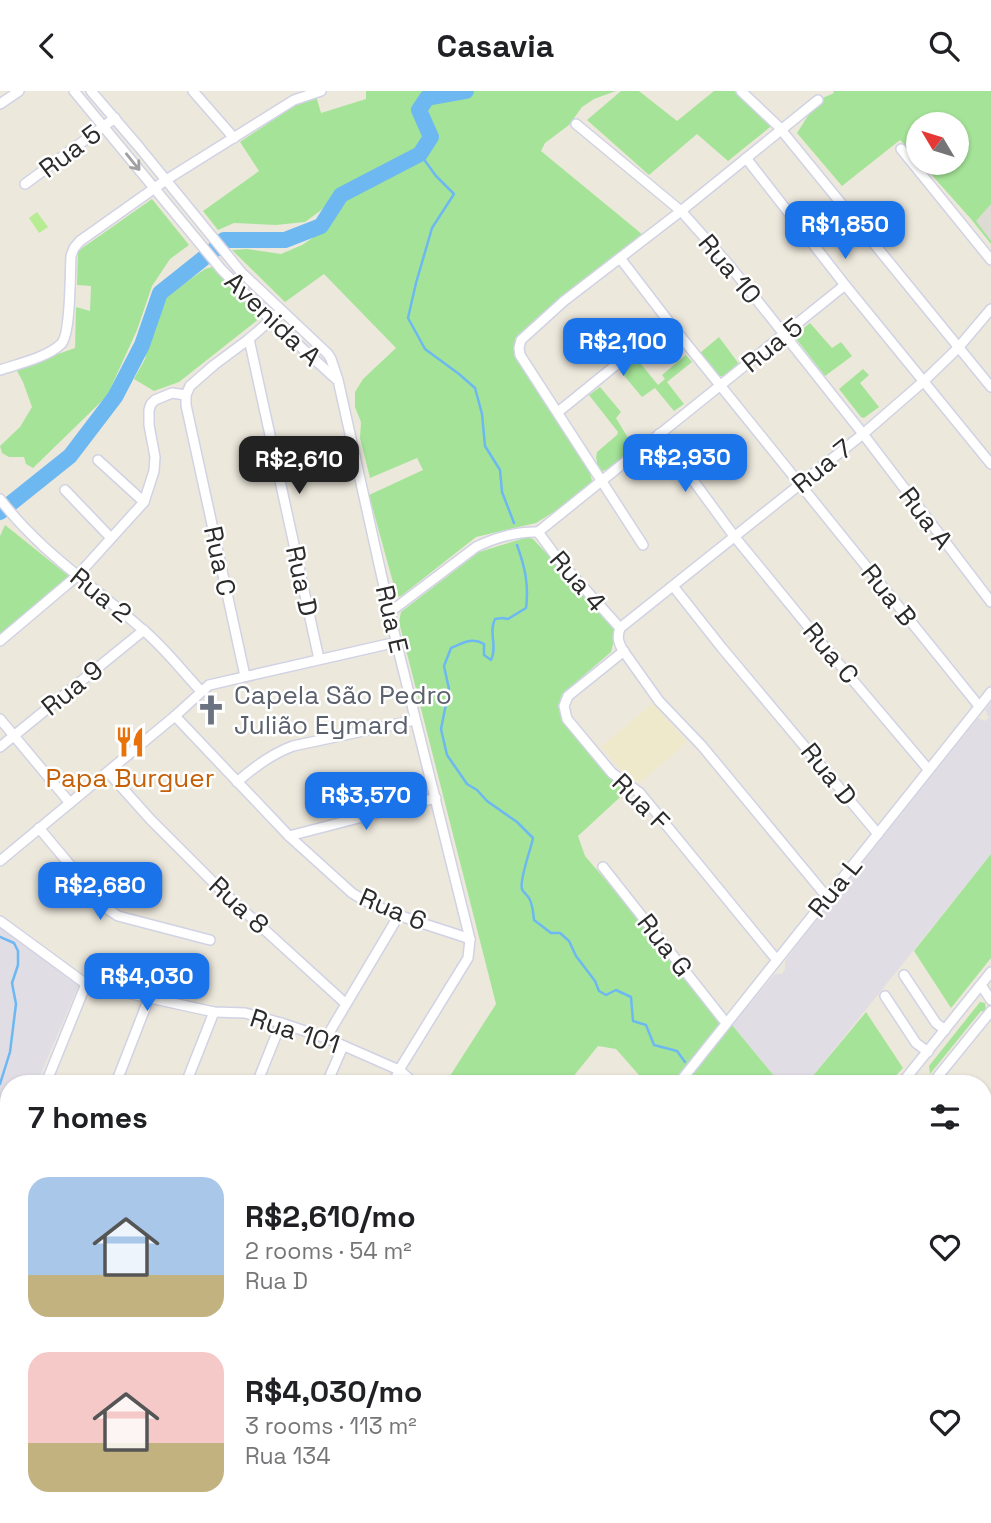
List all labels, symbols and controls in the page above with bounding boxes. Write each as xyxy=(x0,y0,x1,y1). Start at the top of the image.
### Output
text: Casavia xyxy=(437,26,554,66)
icon: back xyxy=(28,27,66,65)
icon: search xyxy=(925,27,963,65)
north arrow xyxy=(906,112,970,175)
map controls xyxy=(906,112,969,175)
street label: Rua 5 xyxy=(32,117,108,185)
one-way arrow xyxy=(125,153,140,171)
pin: R$1,850 xyxy=(780,201,910,261)
text: R$1,850 xyxy=(801,209,889,239)
street label: Rua 10 xyxy=(691,227,769,311)
street label: Avenida A xyxy=(217,265,329,373)
street label: Rua 5 xyxy=(734,310,810,380)
pin: R$2,100 xyxy=(558,319,688,378)
text: R$2,100 xyxy=(579,326,667,356)
street label: Rua 7 xyxy=(785,431,859,501)
pin: R$2,930 xyxy=(620,435,750,494)
pin: R$2,610 xyxy=(234,437,364,496)
text: R$2,930 xyxy=(639,442,731,472)
text: R$2,610 xyxy=(255,444,343,474)
street label: Rua A xyxy=(891,480,961,556)
street label: Rua C xyxy=(196,523,244,599)
street label: Rua D xyxy=(278,543,326,619)
street label: Rua 4 xyxy=(542,543,614,619)
street label: Rua B xyxy=(853,557,925,633)
street label: Rua 2 xyxy=(63,560,139,630)
street label: Rua E xyxy=(368,582,416,656)
street label: Rua C xyxy=(795,615,867,691)
street label: Rua 9 xyxy=(34,653,110,723)
place label: Capela São Pedro Julião Eymard xyxy=(234,678,452,742)
church icon: Capela São Pedro Julião Eymard xyxy=(194,693,228,727)
restaurant icon: Papa Burguer xyxy=(113,725,147,759)
street label: Rua D xyxy=(793,736,865,812)
place label: Papa Burguer xyxy=(46,761,214,795)
street label: Rua F xyxy=(605,766,677,838)
pin: R$3,570 xyxy=(301,773,431,832)
text: R$3,570 xyxy=(321,780,411,810)
street label: Rua L xyxy=(800,850,870,924)
pin: R$2,680 xyxy=(35,863,165,922)
street label: Rua 8 xyxy=(202,869,276,941)
text: R$2,680 xyxy=(54,870,146,900)
street label: Rua 6 xyxy=(354,880,432,938)
street label: Rua G xyxy=(630,907,700,983)
pin: R$4,030 xyxy=(82,953,212,1013)
text: R$4,030 xyxy=(100,961,194,991)
street label: Rua 101 xyxy=(246,1001,344,1061)
text: 7 homes xyxy=(28,1098,148,1137)
icon: filters xyxy=(926,1098,964,1136)
text: R$2,610/mo xyxy=(245,1197,416,1236)
icon: home xyxy=(84,1205,168,1289)
icon: heart xyxy=(926,1228,964,1266)
text: 2 rooms · 54 m² xyxy=(245,1236,412,1266)
text: Rua D xyxy=(245,1266,308,1296)
text: R$4,030/mo xyxy=(245,1372,422,1411)
icon: home xyxy=(84,1380,168,1464)
icon: heart xyxy=(926,1403,964,1441)
text: 3 rooms · 113 m² xyxy=(245,1411,417,1441)
text: Rua 134 xyxy=(245,1441,331,1471)

